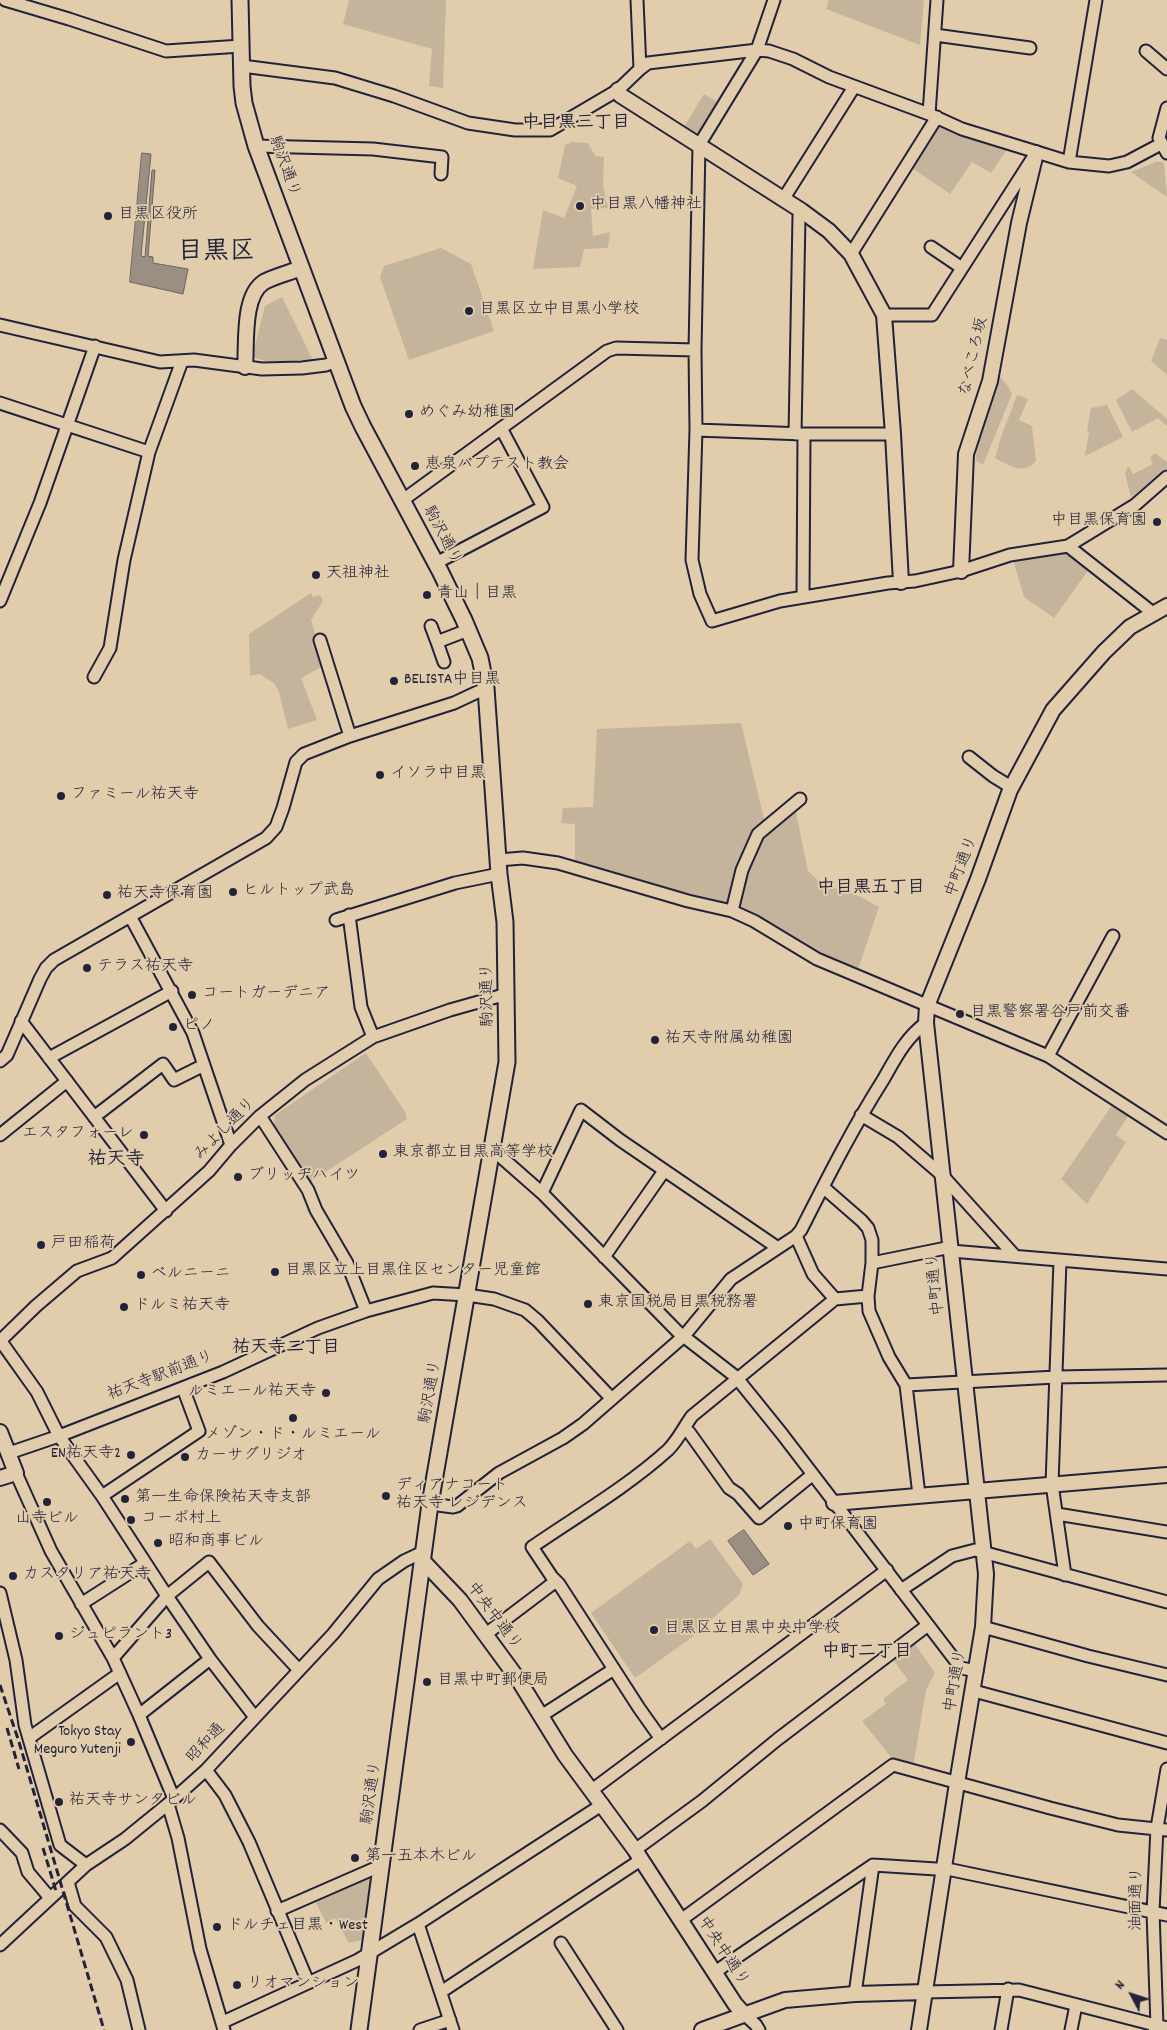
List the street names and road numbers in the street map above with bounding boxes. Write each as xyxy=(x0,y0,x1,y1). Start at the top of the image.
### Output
street label: 駒沢通り xyxy=(263,134,303,200)
street label: なべころ坂 xyxy=(957,316,993,398)
street label: 駒沢通り xyxy=(418,503,464,569)
street label: 中町通り xyxy=(943,834,983,900)
street label: 駒沢通り xyxy=(479,963,499,1027)
street label: みよし通り xyxy=(191,1095,261,1165)
street label: 中町通り xyxy=(924,1251,950,1317)
street label: 祐天寺駅前通り xyxy=(105,1348,217,1406)
street label: 駒沢通り xyxy=(417,1359,447,1425)
street label: 中央中通り xyxy=(461,1579,525,1655)
street label: 中町通り xyxy=(942,1648,972,1714)
street label: 昭和通 xyxy=(184,1720,230,1768)
street label: 駒沢通り xyxy=(359,1760,387,1826)
street label: 油面通り xyxy=(1128,1867,1148,1931)
street label: 中央中通り xyxy=(692,1913,752,1991)

